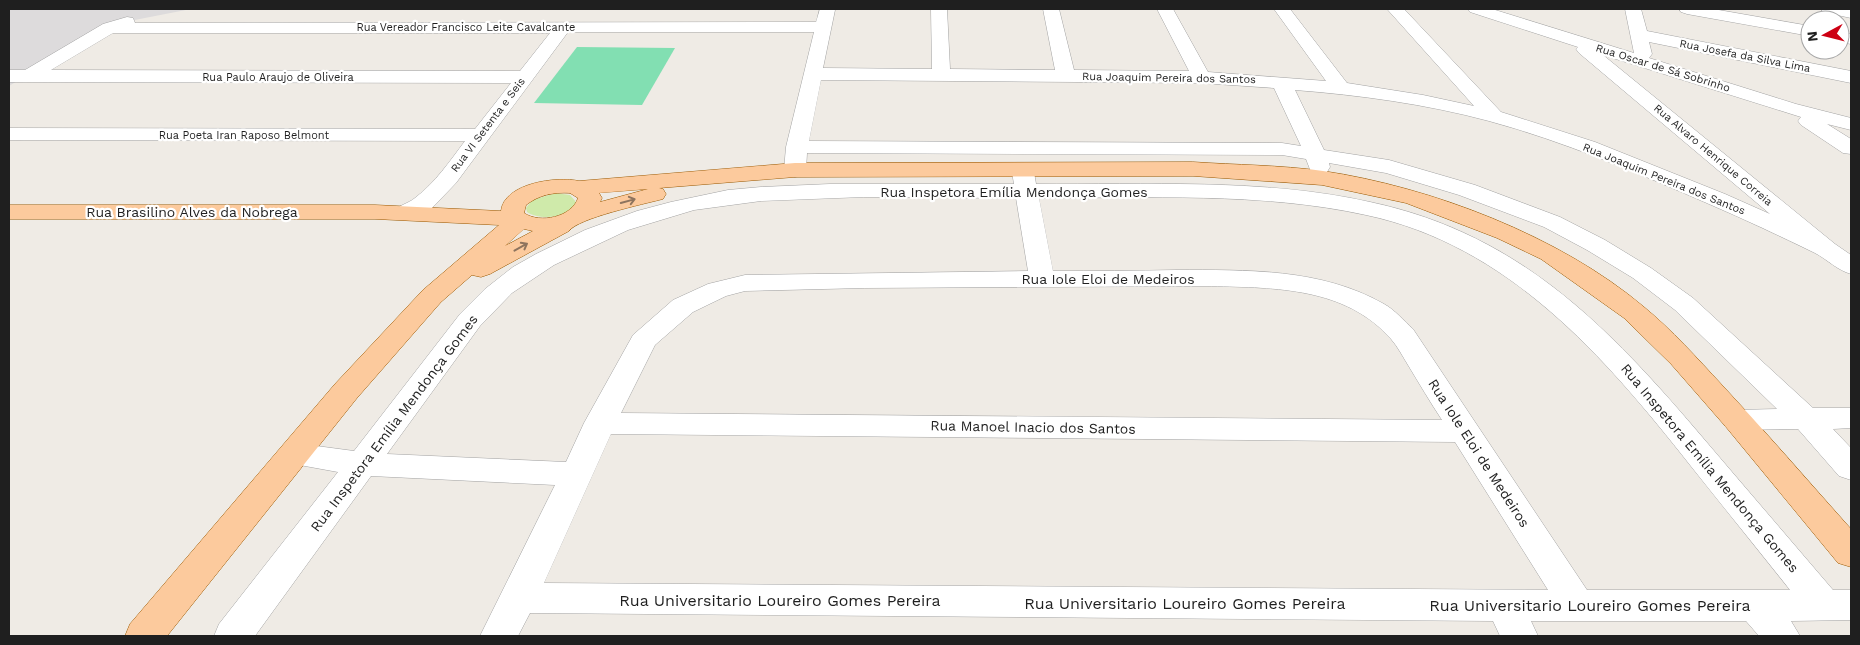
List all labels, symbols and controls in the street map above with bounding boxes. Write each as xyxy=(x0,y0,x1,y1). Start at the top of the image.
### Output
north arrow xyxy=(1800,10,1850,60)
street label: Rua Vereador Francisco Leite Cavalcante xyxy=(357,21,575,34)
text: N xyxy=(1804,30,1821,43)
street label: Rua Josefa da Silva Lima xyxy=(1678,37,1812,75)
street label: Rua Oscar de Sá Sobrinho xyxy=(1594,41,1732,95)
street label: Rua Joaquim Pereira dos Santos xyxy=(1082,70,1256,86)
street label: Rua Paulo Araujo de Oliveira xyxy=(202,71,354,84)
street label: Rua VI Setenta e Seis xyxy=(448,75,528,175)
street label: Rua Alvaro Henrique Correia xyxy=(1651,102,1775,208)
street label: Rua Poeta Iran Raposo Belmont xyxy=(159,129,330,142)
street label: Rua Joaquim Pereira dos Santos xyxy=(1581,140,1747,218)
street label: Rua Inspetora Emília Mendonça Gomes xyxy=(880,184,1148,200)
one-way arrow xyxy=(620,196,636,206)
street label: Rua Brasilino Alves da Nobrega xyxy=(86,204,298,220)
one-way arrow xyxy=(513,242,527,252)
street label: Rua Iole Eloi de Medeiros xyxy=(1021,271,1195,287)
street label: Rua Inspetora Emília Mendonça Gomes xyxy=(307,311,481,535)
street label: Rua Inspetora Emília Mendonça Gomes xyxy=(1618,360,1802,576)
street label: Rua Iole Eloi de Medeiros xyxy=(1425,376,1533,530)
street label: Rua Manoel Inacio dos Santos xyxy=(930,417,1136,437)
street label: Rua Universitario Loureiro Gomes Pereira xyxy=(619,591,941,610)
street label: Rua Universitario Loureiro Gomes Pereira xyxy=(1024,594,1346,613)
street label: Rua Universitario Loureiro Gomes Pereira xyxy=(1429,596,1751,615)

